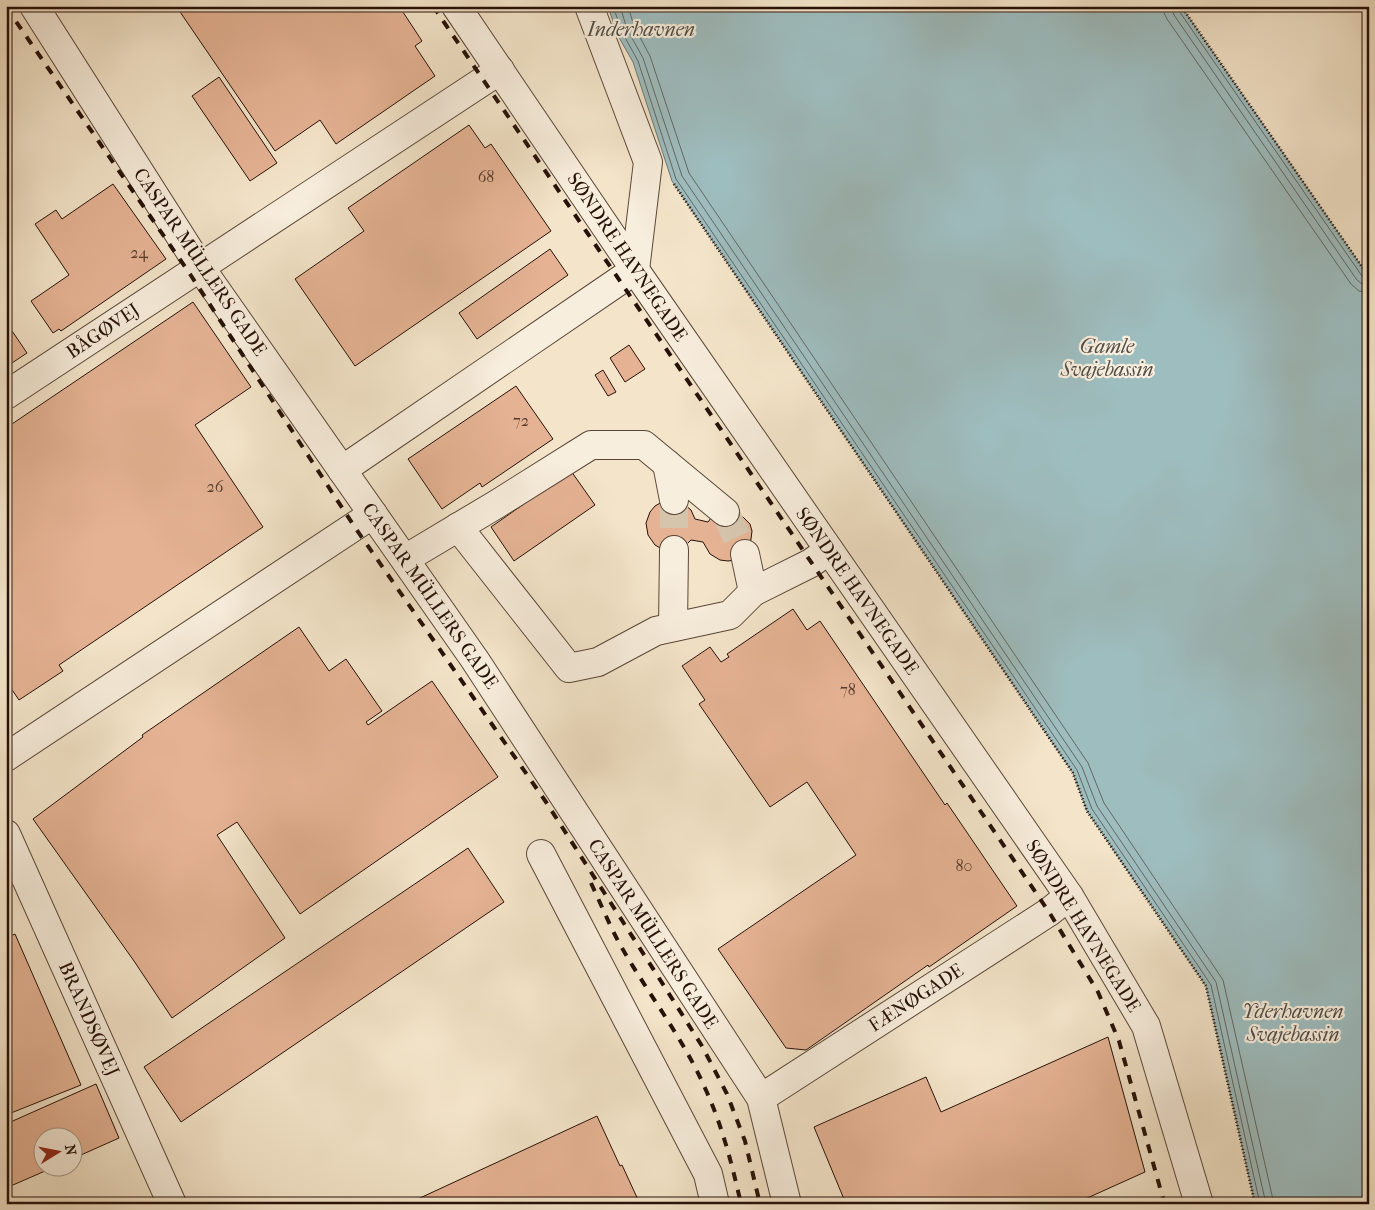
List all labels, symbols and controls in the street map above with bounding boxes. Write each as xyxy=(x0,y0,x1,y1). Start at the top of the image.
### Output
water label: Inderhavnen xyxy=(586,18,695,41)
street label: CASPAR MÜLLERS GADE xyxy=(129,164,271,360)
house number: 68 xyxy=(478,167,494,186)
street label: SØNDRE HAVNEGADE xyxy=(562,168,692,346)
house number: 24 xyxy=(130,243,148,262)
street label: BÅGØVEJ xyxy=(62,299,144,363)
water label: Gamle Svajebassin xyxy=(1060,335,1153,381)
house number: 72 xyxy=(513,411,529,430)
house number: 26 xyxy=(207,477,224,496)
street label: CASPAR MÜLLERS GADE xyxy=(357,499,503,693)
street label: SØNDRE HAVNEGADE xyxy=(791,503,923,679)
house number: 78 xyxy=(840,680,856,699)
street label: CASPAR MÜLLERS GADE xyxy=(583,835,723,1033)
street label: SØNDRE HAVNEGADE xyxy=(1021,836,1145,1017)
house number: 80 xyxy=(956,856,972,875)
street label: BRANDSØVEJ xyxy=(54,958,124,1080)
street label: FÆNØGADE xyxy=(864,959,968,1037)
water label: Yderhavnen Svajebassin xyxy=(1242,1000,1344,1046)
north arrow xyxy=(32,1128,82,1178)
text: N xyxy=(61,1143,80,1157)

